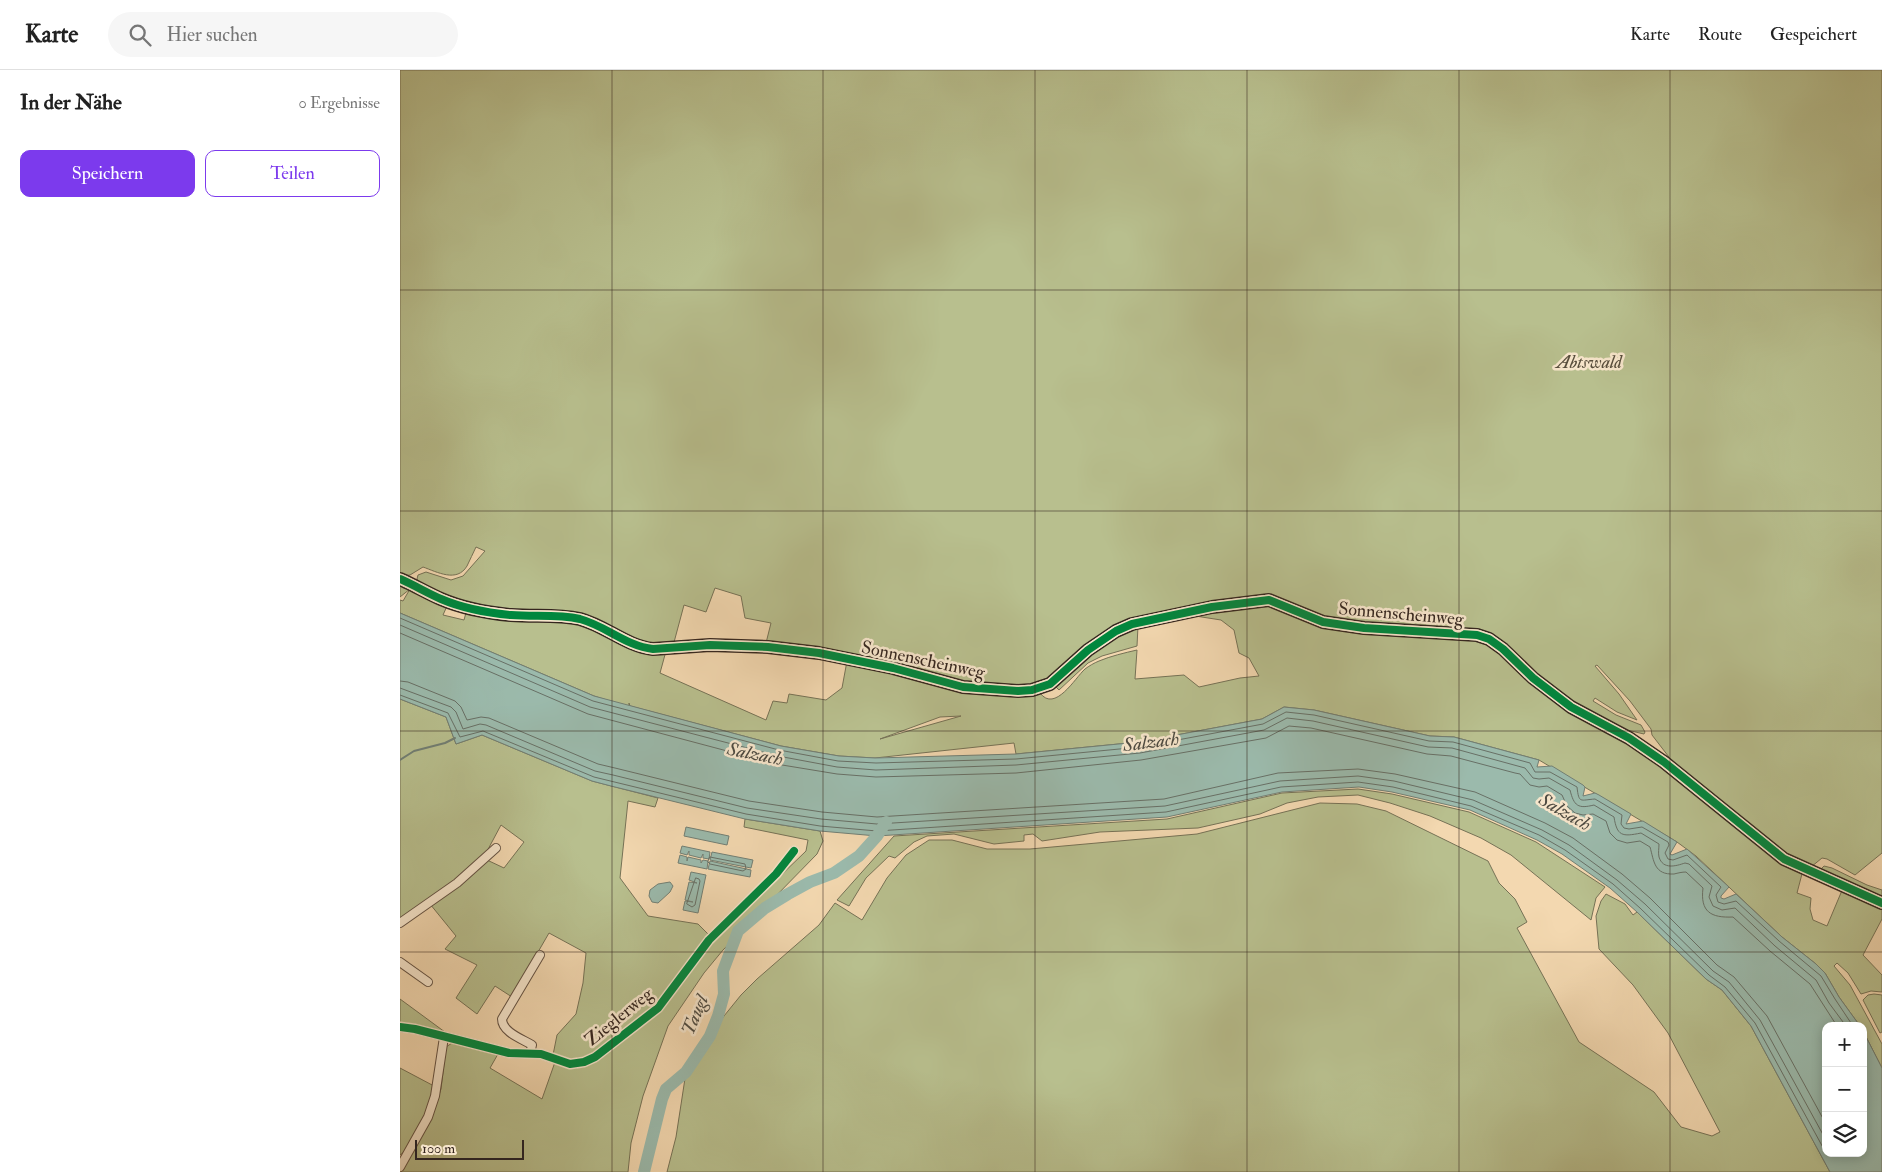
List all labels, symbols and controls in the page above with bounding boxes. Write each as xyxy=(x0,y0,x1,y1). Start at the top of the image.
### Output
search box xyxy=(108,12,458,57)
text: Karte xyxy=(25,19,78,50)
icon: search xyxy=(126,21,154,49)
text: Hier suchen xyxy=(166,23,258,47)
text: Karte xyxy=(1630,23,1670,46)
text: Route xyxy=(1698,23,1742,46)
text: Gespeichert xyxy=(1770,23,1857,46)
text: In der Nähe xyxy=(20,89,122,116)
text: 0 Ergebnisse xyxy=(298,93,380,113)
button: Speichern xyxy=(20,150,195,197)
button: Teilen xyxy=(205,150,380,197)
park label: Abtswald xyxy=(1554,351,1623,374)
street label: Sonnenscheinweg xyxy=(1337,597,1466,631)
street label: Sonnenscheinweg xyxy=(859,636,988,685)
water label: Salzach xyxy=(1121,727,1180,757)
water label: Salzach xyxy=(724,737,785,771)
water label: Salzach xyxy=(1534,787,1595,836)
street label: Zieglerweg xyxy=(580,982,658,1051)
water label: Taugl xyxy=(676,990,715,1038)
map controls xyxy=(1822,1022,1867,1157)
button: + xyxy=(1822,1022,1867,1067)
button: − xyxy=(1822,1067,1867,1112)
button: layers xyxy=(1822,1112,1867,1157)
scale bar xyxy=(415,1137,524,1160)
text: 100 m xyxy=(422,1140,455,1157)

